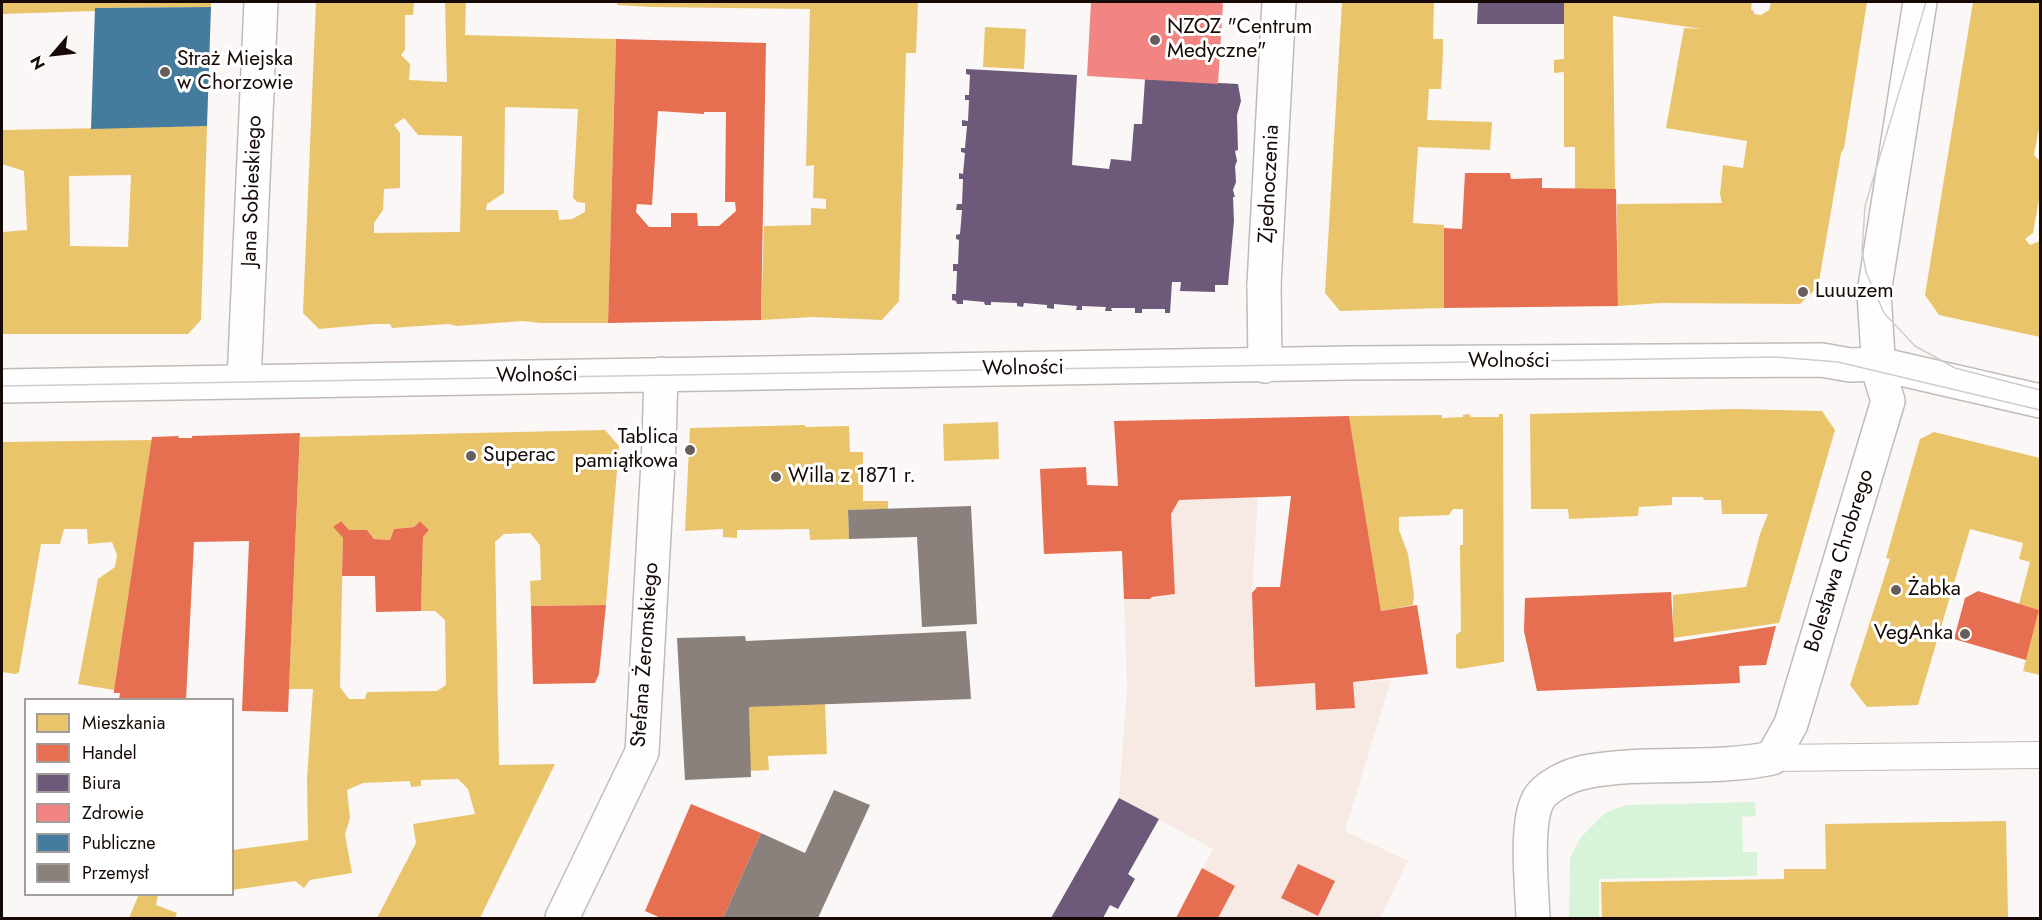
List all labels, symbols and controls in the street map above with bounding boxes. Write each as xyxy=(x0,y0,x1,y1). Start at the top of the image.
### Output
place label: NZOZ "Centrum Medyczne" xyxy=(1167,15,1312,65)
north arrow xyxy=(24,24,84,84)
marker: NZOZ "Centrum Medyczne" xyxy=(1148,33,1162,47)
place label: Straż Miejska w Chorzowie xyxy=(177,47,293,97)
text: N xyxy=(25,52,51,74)
marker: Straż Miejska w Chorzowie xyxy=(158,65,172,79)
street label: Jana Sobieskiego xyxy=(238,115,268,267)
street label: Zjednoczenia xyxy=(1254,124,1286,244)
place label: Luuuzem xyxy=(1815,279,1894,305)
marker: Luuuzem xyxy=(1796,285,1810,299)
street label: Wolności xyxy=(1468,349,1550,375)
street label: Wolności xyxy=(982,356,1064,382)
street label: Wolności xyxy=(496,363,578,389)
place label: Tablica pamiątkowa xyxy=(574,425,678,475)
place label: Superac xyxy=(483,443,556,469)
marker: Tablica pamiątkowa xyxy=(683,443,697,457)
marker: Superac xyxy=(464,449,478,463)
place label: Willa z 1871 r. xyxy=(788,464,916,490)
street label: Bolesława Chrobrego xyxy=(1800,467,1880,655)
marker: Willa z 1871 r. xyxy=(769,470,783,484)
street label: Stefana Żeromskiego xyxy=(627,562,665,748)
place label: Żabka xyxy=(1908,577,1961,603)
marker: Żabka xyxy=(1889,583,1903,597)
place label: VegAnka xyxy=(1874,621,1953,647)
marker: VegAnka xyxy=(1958,627,1972,641)
legend xyxy=(24,698,234,896)
text: Mieszkania xyxy=(82,710,165,736)
text: Handel xyxy=(82,740,137,766)
text: Biura xyxy=(82,770,121,796)
text: Zdrowie xyxy=(82,800,144,826)
text: Publiczne xyxy=(82,830,156,856)
text: Przemysł xyxy=(82,860,149,886)

